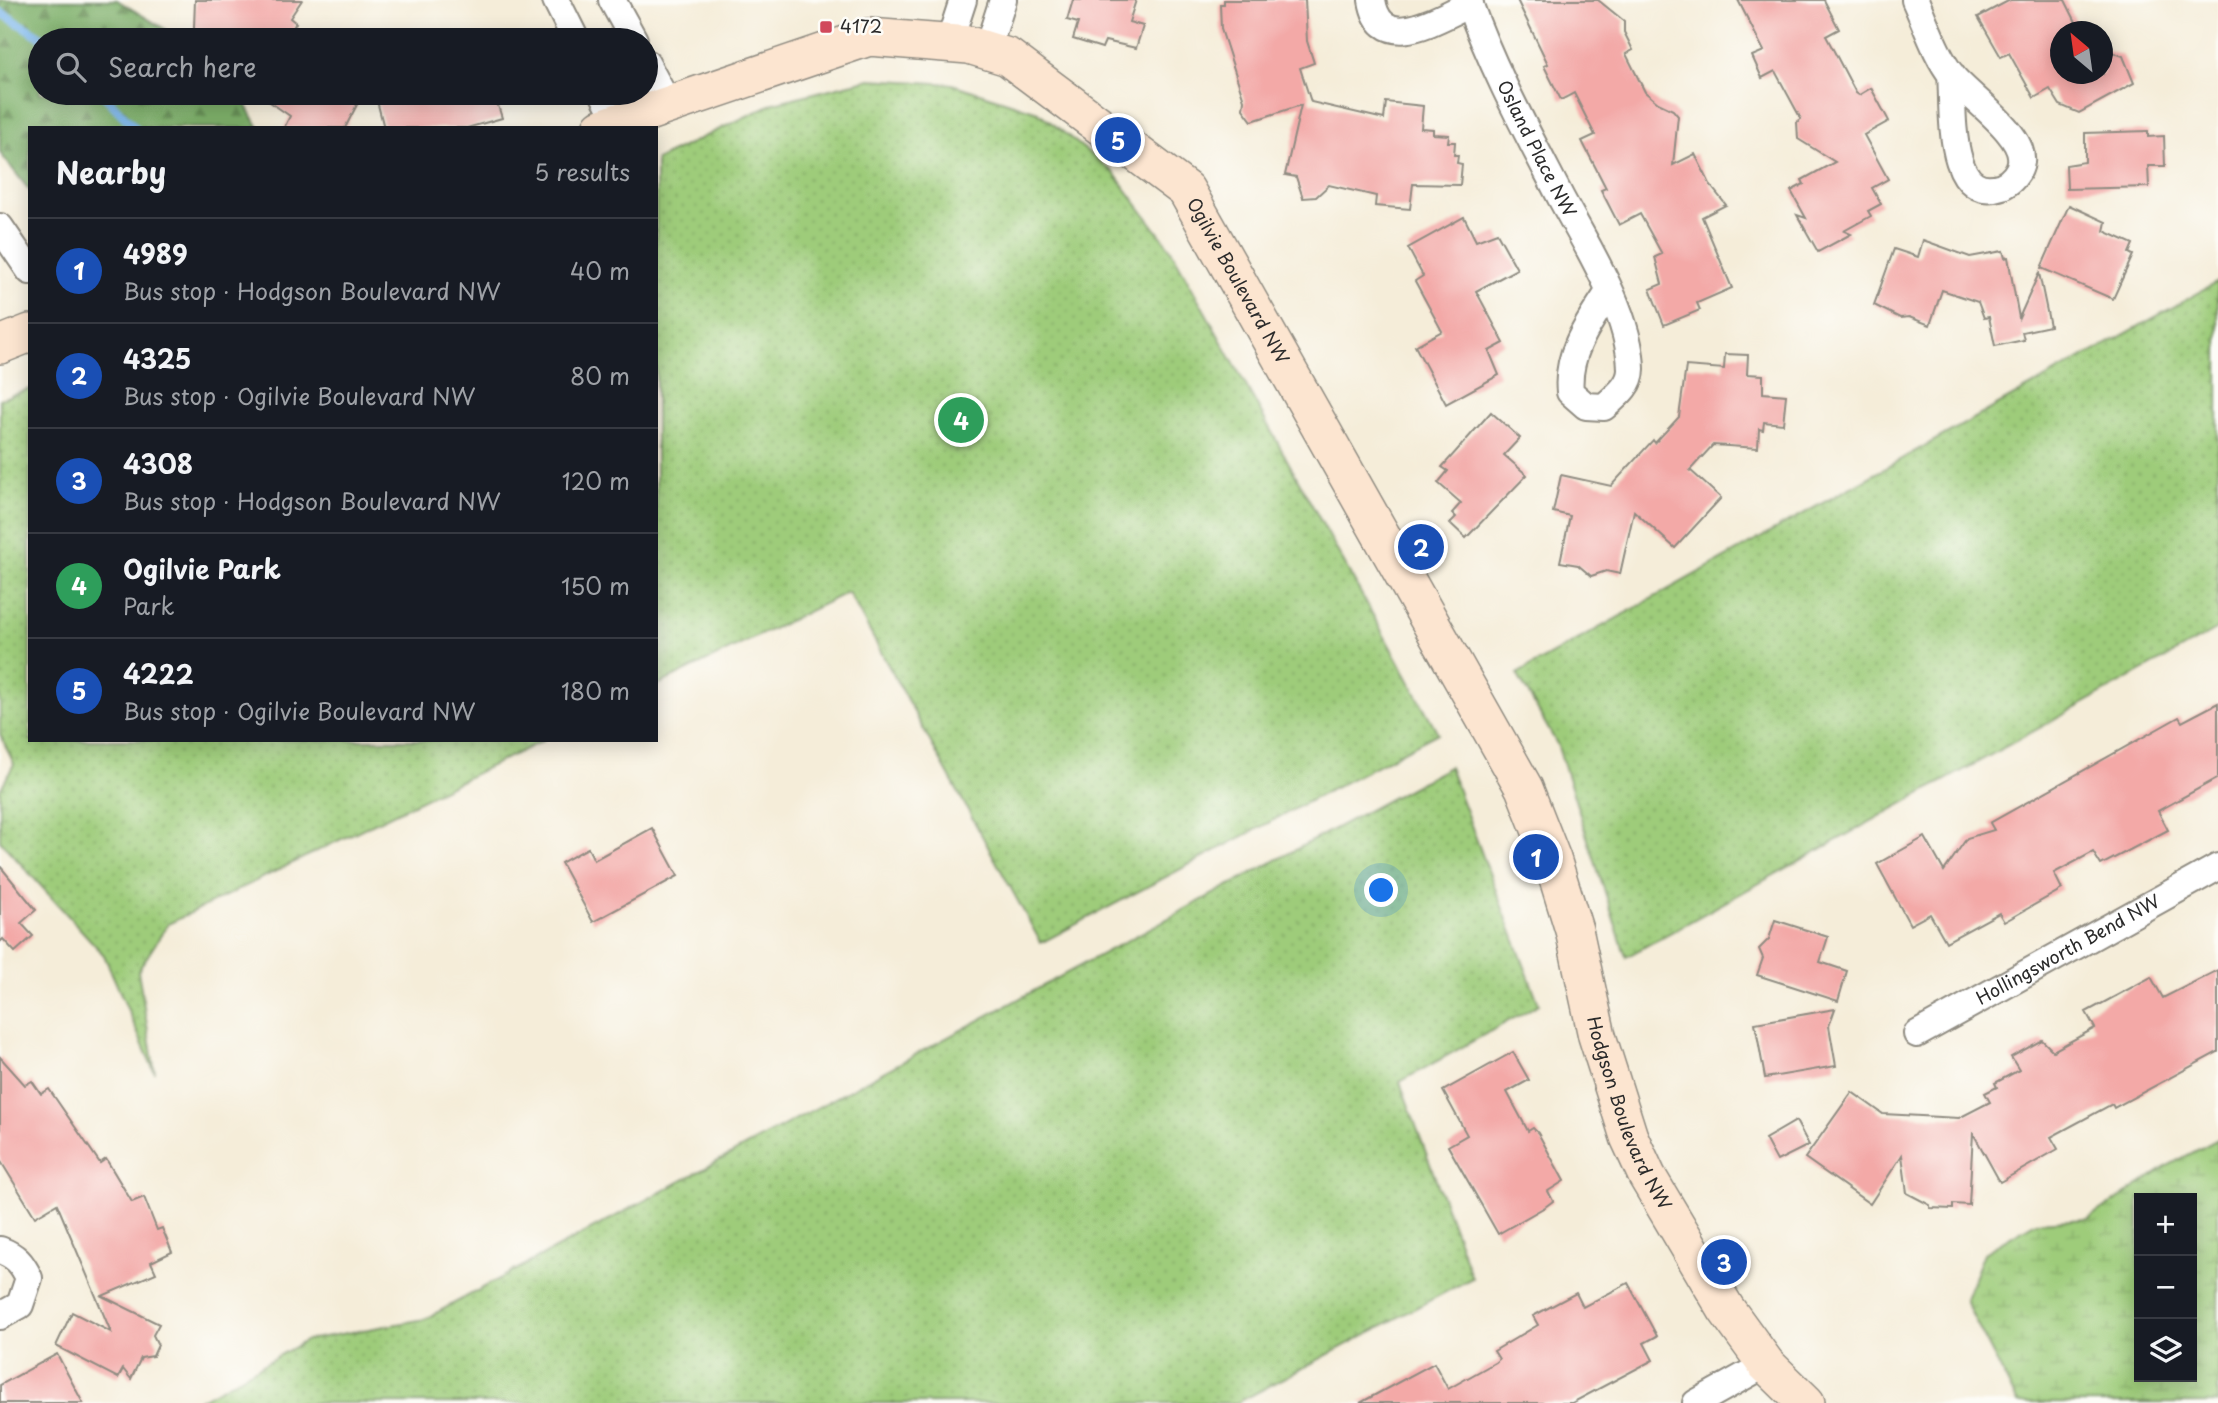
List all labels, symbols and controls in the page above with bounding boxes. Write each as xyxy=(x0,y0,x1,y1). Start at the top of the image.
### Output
place label: 4172 xyxy=(840,12,882,39)
marker: 4172 xyxy=(818,19,834,35)
north arrow xyxy=(2050,21,2113,84)
search box xyxy=(28,28,658,105)
text: Search here xyxy=(108,47,257,86)
icon: search xyxy=(52,48,90,86)
street label: Osland Place NW xyxy=(1491,75,1584,222)
pin: 5 xyxy=(1095,114,1141,166)
text: Nearby xyxy=(56,149,166,194)
text: 5 results xyxy=(534,154,630,189)
street label: Ogilvie Boulevard NW xyxy=(1181,192,1297,369)
text: 4989 xyxy=(123,234,188,273)
text: 1 xyxy=(74,253,85,288)
text: 40 m xyxy=(570,253,630,288)
text: Bus stop · Hodgson Boulevard NW xyxy=(123,273,501,308)
text: 4325 xyxy=(123,339,191,378)
text: 2 xyxy=(71,358,87,393)
text: 80 m xyxy=(570,358,630,393)
text: Bus stop · Ogilvie Boulevard NW xyxy=(123,378,476,413)
pin: 4 xyxy=(938,394,984,446)
text: 4308 xyxy=(123,444,193,483)
text: 3 xyxy=(71,463,87,498)
text: 120 m xyxy=(562,463,630,498)
text: Bus stop · Hodgson Boulevard NW xyxy=(123,483,501,518)
pin: 2 xyxy=(1398,521,1444,573)
text: Ogilvie Park xyxy=(123,549,281,588)
text: 4 xyxy=(71,568,87,603)
text: 150 m xyxy=(561,568,630,603)
text: Park xyxy=(123,588,174,623)
text: 4222 xyxy=(123,654,194,693)
text: 5 xyxy=(72,673,86,708)
text: 180 m xyxy=(561,673,630,708)
text: Bus stop · Ogilvie Boulevard NW xyxy=(123,693,476,728)
pin: 1 xyxy=(1513,831,1559,883)
your location xyxy=(1364,873,1398,907)
street label: Hollingsworth Bend NW xyxy=(1970,887,2165,1011)
street label: Hodgson Boulevard NW xyxy=(1581,1014,1679,1215)
map controls xyxy=(2134,1193,2197,1382)
button: + xyxy=(2134,1193,2197,1256)
pin: 3 xyxy=(1701,1236,1747,1288)
button: − xyxy=(2134,1256,2197,1319)
button: layers xyxy=(2134,1319,2197,1382)

